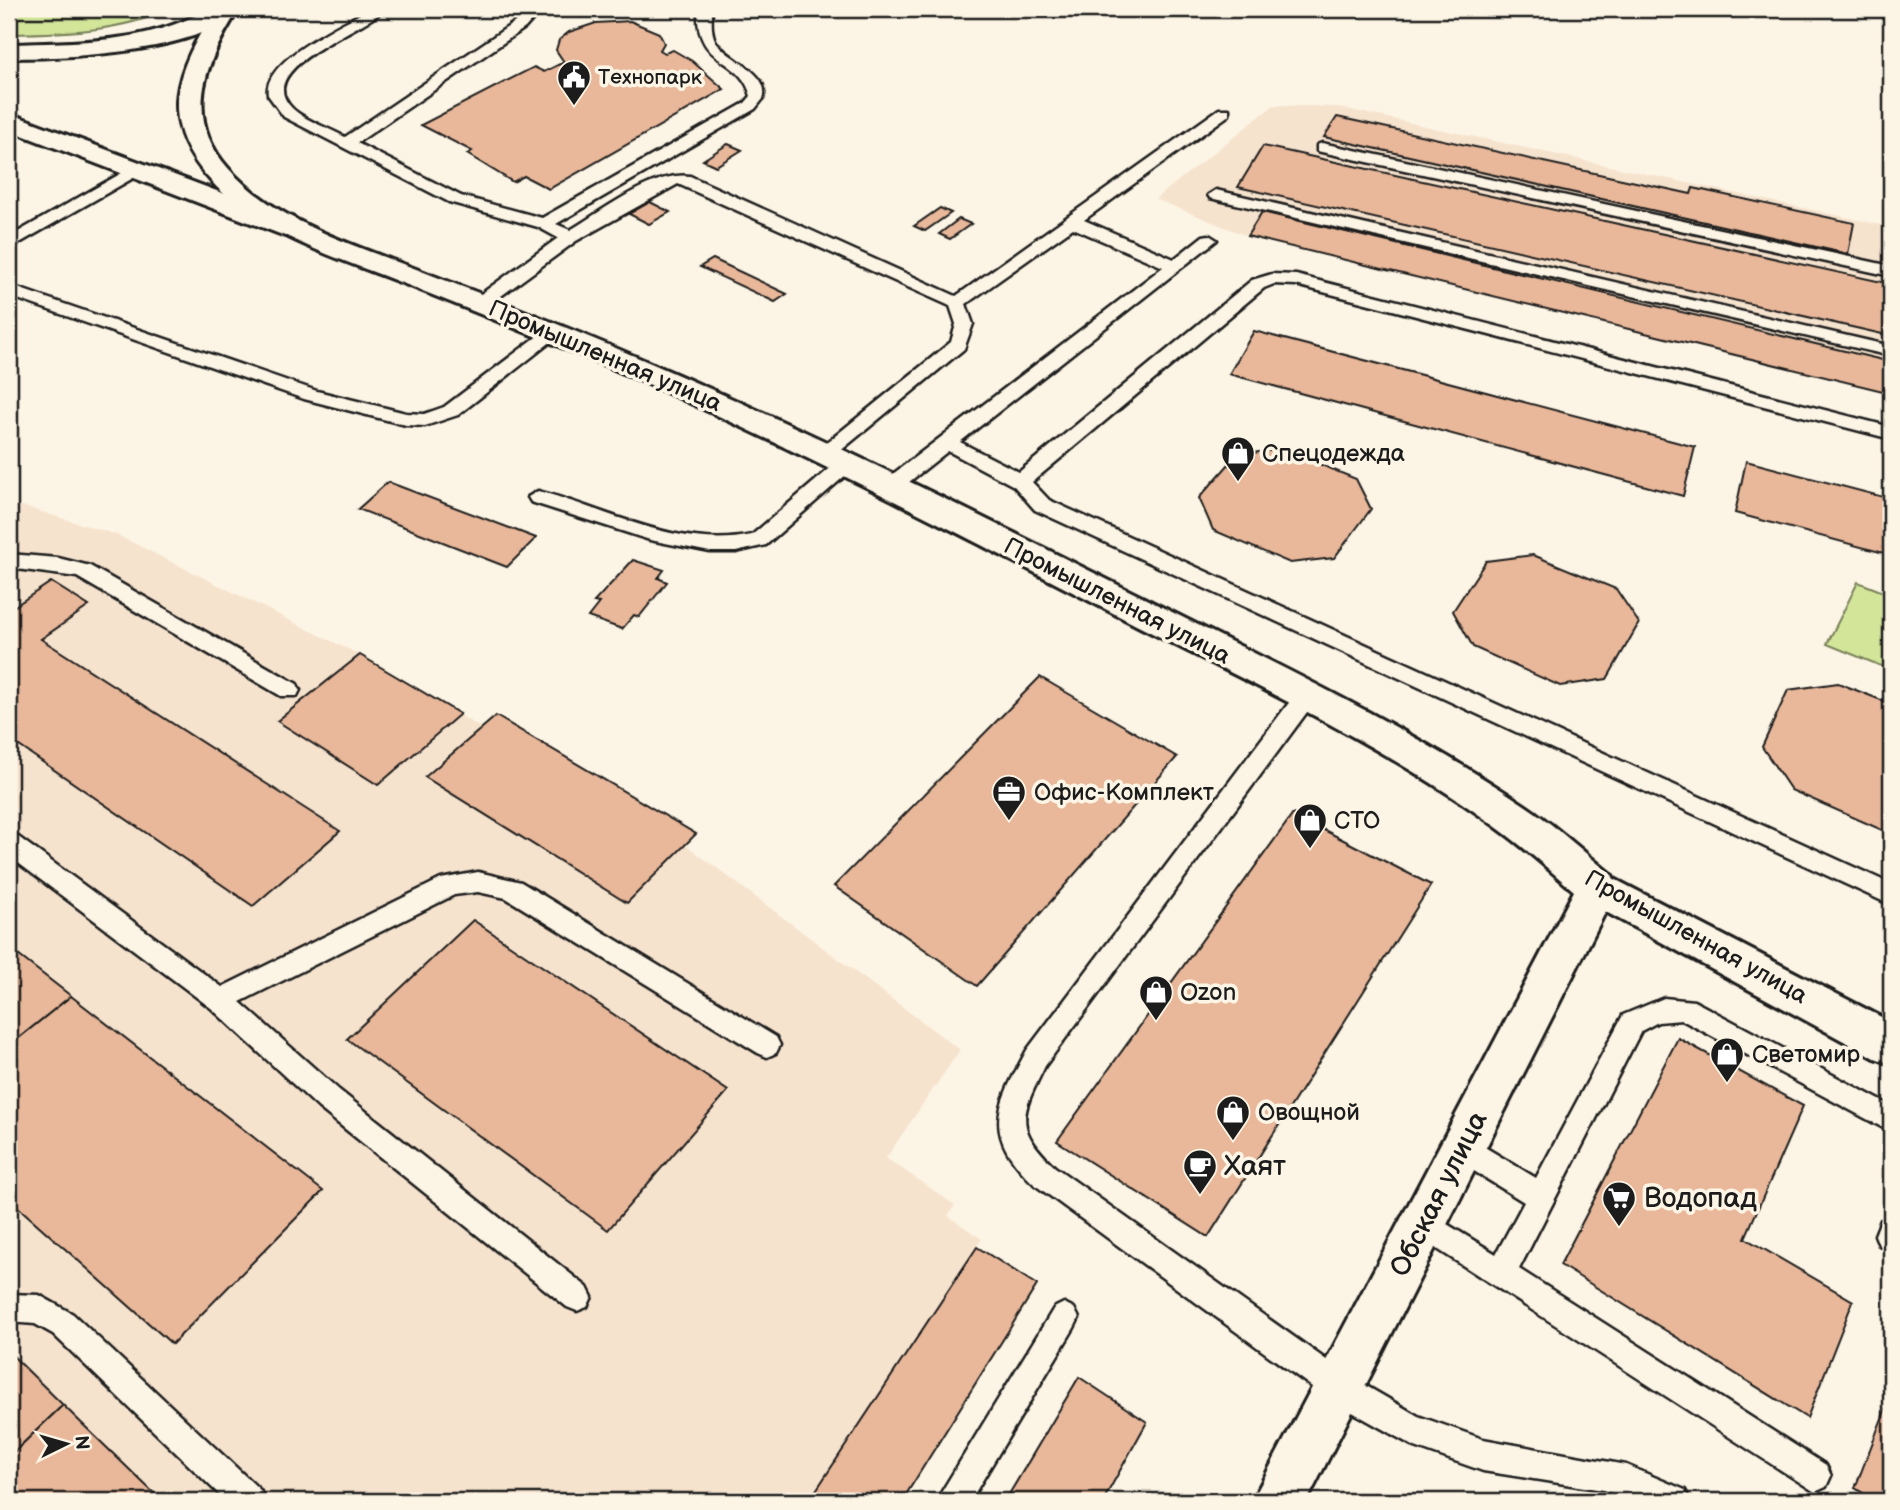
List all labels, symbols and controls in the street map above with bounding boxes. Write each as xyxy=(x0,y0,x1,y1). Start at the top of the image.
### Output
public building icon: Технопарк xyxy=(555,58,593,107)
place label: Технопарк xyxy=(598,65,702,90)
street label: Промышленная улица xyxy=(484,294,726,418)
shop icon: Спецодежда xyxy=(1219,434,1257,483)
place label: Спецодежда xyxy=(1262,439,1405,468)
street label: Промышленная улица xyxy=(999,531,1235,671)
office icon: Офис-Комплект xyxy=(990,773,1028,822)
place label: Офис-Комплект xyxy=(1034,778,1214,807)
shop icon: СТО xyxy=(1291,801,1329,850)
place label: СТО xyxy=(1334,806,1380,835)
street label: Промышленная улица xyxy=(1580,864,1812,1010)
shop icon: Ozon xyxy=(1137,973,1175,1022)
place label: Ozon xyxy=(1180,978,1236,1007)
shop icon: Светомир xyxy=(1708,1035,1746,1084)
place label: Светомир xyxy=(1752,1040,1861,1069)
shop icon: Овощной xyxy=(1214,1093,1252,1142)
place label: Овощной xyxy=(1258,1098,1360,1127)
street label: Обская улица xyxy=(1383,1106,1495,1282)
cafe icon: Хаят xyxy=(1181,1147,1219,1196)
place label: Хаят xyxy=(1224,1150,1286,1183)
supermarket icon: Водопад xyxy=(1600,1179,1638,1228)
place label: Водопад xyxy=(1644,1182,1757,1215)
north arrow xyxy=(32,1408,102,1478)
text: N xyxy=(69,1435,94,1451)

